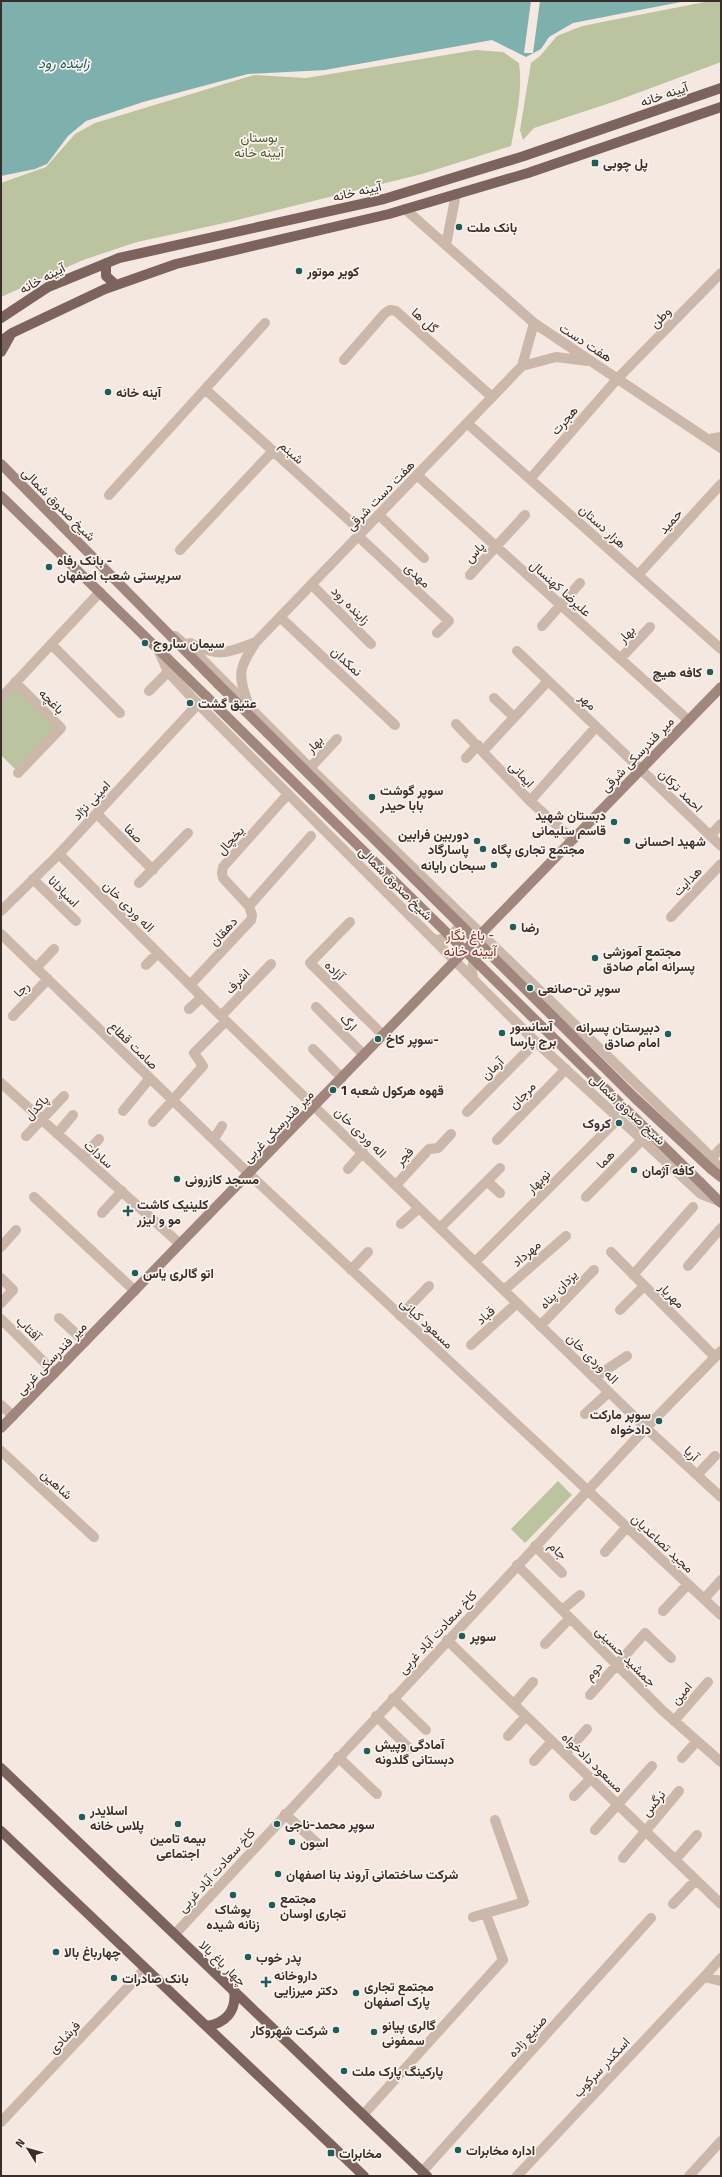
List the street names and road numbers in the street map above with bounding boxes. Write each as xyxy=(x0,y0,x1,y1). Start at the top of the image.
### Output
street label: آیینه خانه xyxy=(638,79,691,110)
street label: آیینه خانه xyxy=(331,178,384,204)
street label: آیینه خانه xyxy=(17,260,68,297)
street label: وطن xyxy=(647,303,675,332)
street label: گل ها xyxy=(408,305,441,337)
street label: هفت دست xyxy=(557,320,615,365)
street label: هجرت xyxy=(548,403,582,438)
street label: شبنم xyxy=(276,438,307,468)
street label: هفت دست شرقی xyxy=(343,457,418,534)
street label: شیخ صدوق شمالی xyxy=(18,465,98,545)
street label: هزار دستان xyxy=(576,501,629,552)
street label: حمید xyxy=(655,506,685,537)
street label: پاس xyxy=(461,539,489,567)
street label: علیرضا کهنسال xyxy=(526,557,594,621)
street label: مهدی xyxy=(401,560,434,592)
street label: زاینده رود xyxy=(328,583,373,628)
street label: بهار xyxy=(614,622,639,648)
street label: نمکدان xyxy=(328,643,365,680)
street label: باغچه xyxy=(34,686,68,719)
street label: مهر xyxy=(574,689,600,714)
street label: میر فندرسکی شرقی xyxy=(598,714,678,796)
street label: بهار xyxy=(302,732,327,758)
street label: ایمانی xyxy=(505,758,537,791)
street label: احمد ترکان xyxy=(655,766,706,816)
street label: امینی نژاد xyxy=(69,778,114,824)
street label: صفا xyxy=(121,821,146,846)
street label: یخچال xyxy=(214,823,249,859)
street label: شیخ صدوق شمالی xyxy=(355,844,435,924)
street label: هدایت xyxy=(670,864,705,899)
street label: اسپادانا xyxy=(44,873,82,911)
street label: اله وردی خان xyxy=(99,878,157,936)
street label: دهقان xyxy=(206,914,241,950)
street label: آزاده xyxy=(321,957,348,985)
street label: اشرف xyxy=(222,966,253,998)
street label: رجا xyxy=(11,979,33,1001)
street label: ارگ xyxy=(336,1011,360,1035)
street label: صامت قطاع xyxy=(105,1018,161,1074)
street label: آرمان xyxy=(478,1053,508,1083)
street label: شیخ صدوق شمالی xyxy=(586,1071,668,1150)
street label: مرجان xyxy=(506,1079,540,1113)
street label: میر فندرسکی غربی xyxy=(240,1087,317,1166)
street label: پاکدل xyxy=(21,1092,53,1124)
street label: اله وردی خان xyxy=(331,1104,390,1161)
street label: سادات xyxy=(81,1137,116,1171)
street label: فجر xyxy=(391,1144,417,1170)
street label: هما xyxy=(593,1147,618,1172)
street label: نوبهار xyxy=(523,1166,554,1198)
street label: مهرداد xyxy=(509,1237,544,1271)
street label: یزدان پناه xyxy=(536,1267,582,1313)
street label: مهریار xyxy=(654,1279,688,1312)
street label: مسعود کیانی xyxy=(396,1295,456,1352)
street label: قباد xyxy=(473,1303,498,1328)
street label: آفتاب xyxy=(13,1313,45,1344)
street label: میر فندرسکی غربی xyxy=(13,1319,90,1398)
street label: اله وردی خان xyxy=(563,1330,622,1387)
street label: آریا xyxy=(680,1443,703,1465)
street label: شاهین xyxy=(37,1466,75,1503)
street label: مجید تصاعدیان xyxy=(628,1511,697,1577)
street label: جام xyxy=(545,1538,570,1564)
street label: کاخ سعادت آباد غربی xyxy=(395,1587,481,1678)
street label: جمشید حسینی xyxy=(592,1623,659,1691)
street label: دوم xyxy=(581,1659,606,1684)
street label: امین xyxy=(668,1679,696,1708)
street label: مسعود دادخواه xyxy=(558,1729,627,1796)
street label: نرگس xyxy=(638,1787,669,1820)
street label: کاخ سعادت آباد غربی xyxy=(175,1825,260,1917)
street label: چهار باغ بالا xyxy=(195,1937,249,1991)
street label: صنیع زاده xyxy=(505,2012,552,2062)
street label: فرشادی xyxy=(46,2018,84,2057)
street label: اسکندر سرکوب xyxy=(570,2034,634,2101)

